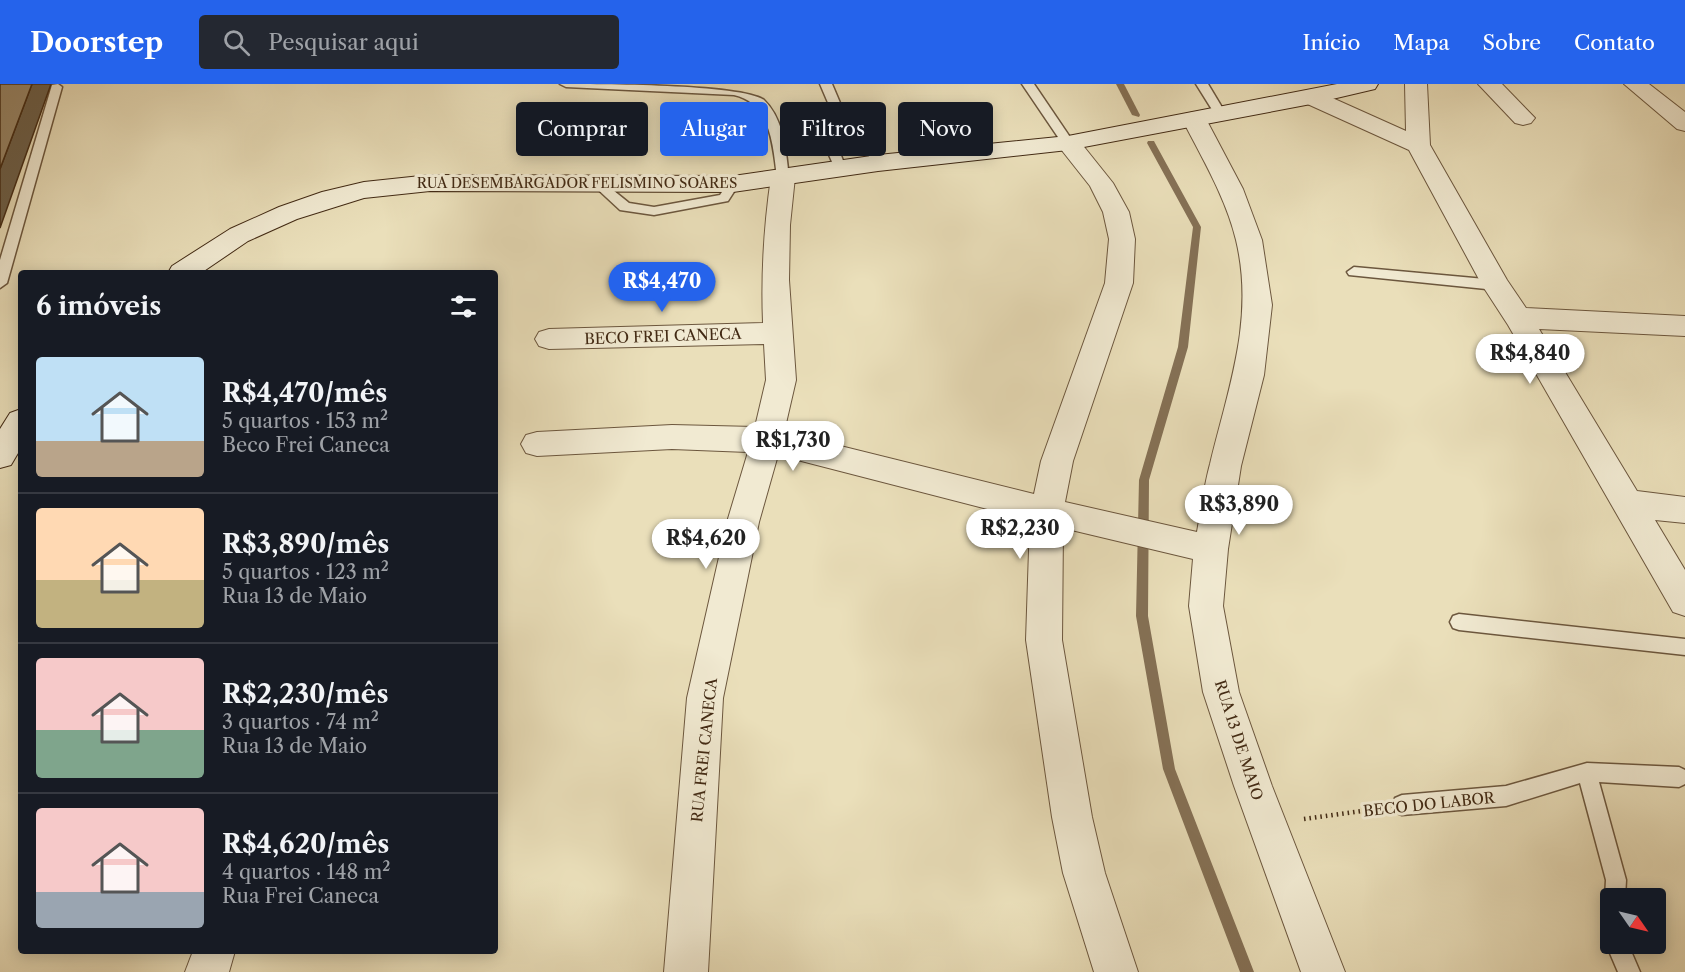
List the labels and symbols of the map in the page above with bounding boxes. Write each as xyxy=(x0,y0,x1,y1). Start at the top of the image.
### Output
street label: RUA DESEMBARGADOR FELISMINO SOARES xyxy=(417,174,737,192)
pin: R$4,470 xyxy=(607,262,717,313)
street label: BECO FREI CANECA xyxy=(584,324,743,348)
pin: R$4,840 xyxy=(1475,334,1585,385)
pin: R$1,730 xyxy=(738,421,848,472)
pin: R$3,890 xyxy=(1184,485,1294,536)
pin: R$2,230 xyxy=(965,509,1075,560)
pin: R$4,620 xyxy=(651,519,761,570)
street label: RUA FREI CANECA xyxy=(687,676,721,823)
street label: RUA 13 DE MAIO xyxy=(1211,677,1267,803)
street label: BECO DO LABOR xyxy=(1362,788,1497,820)
north arrow xyxy=(1600,888,1666,954)

